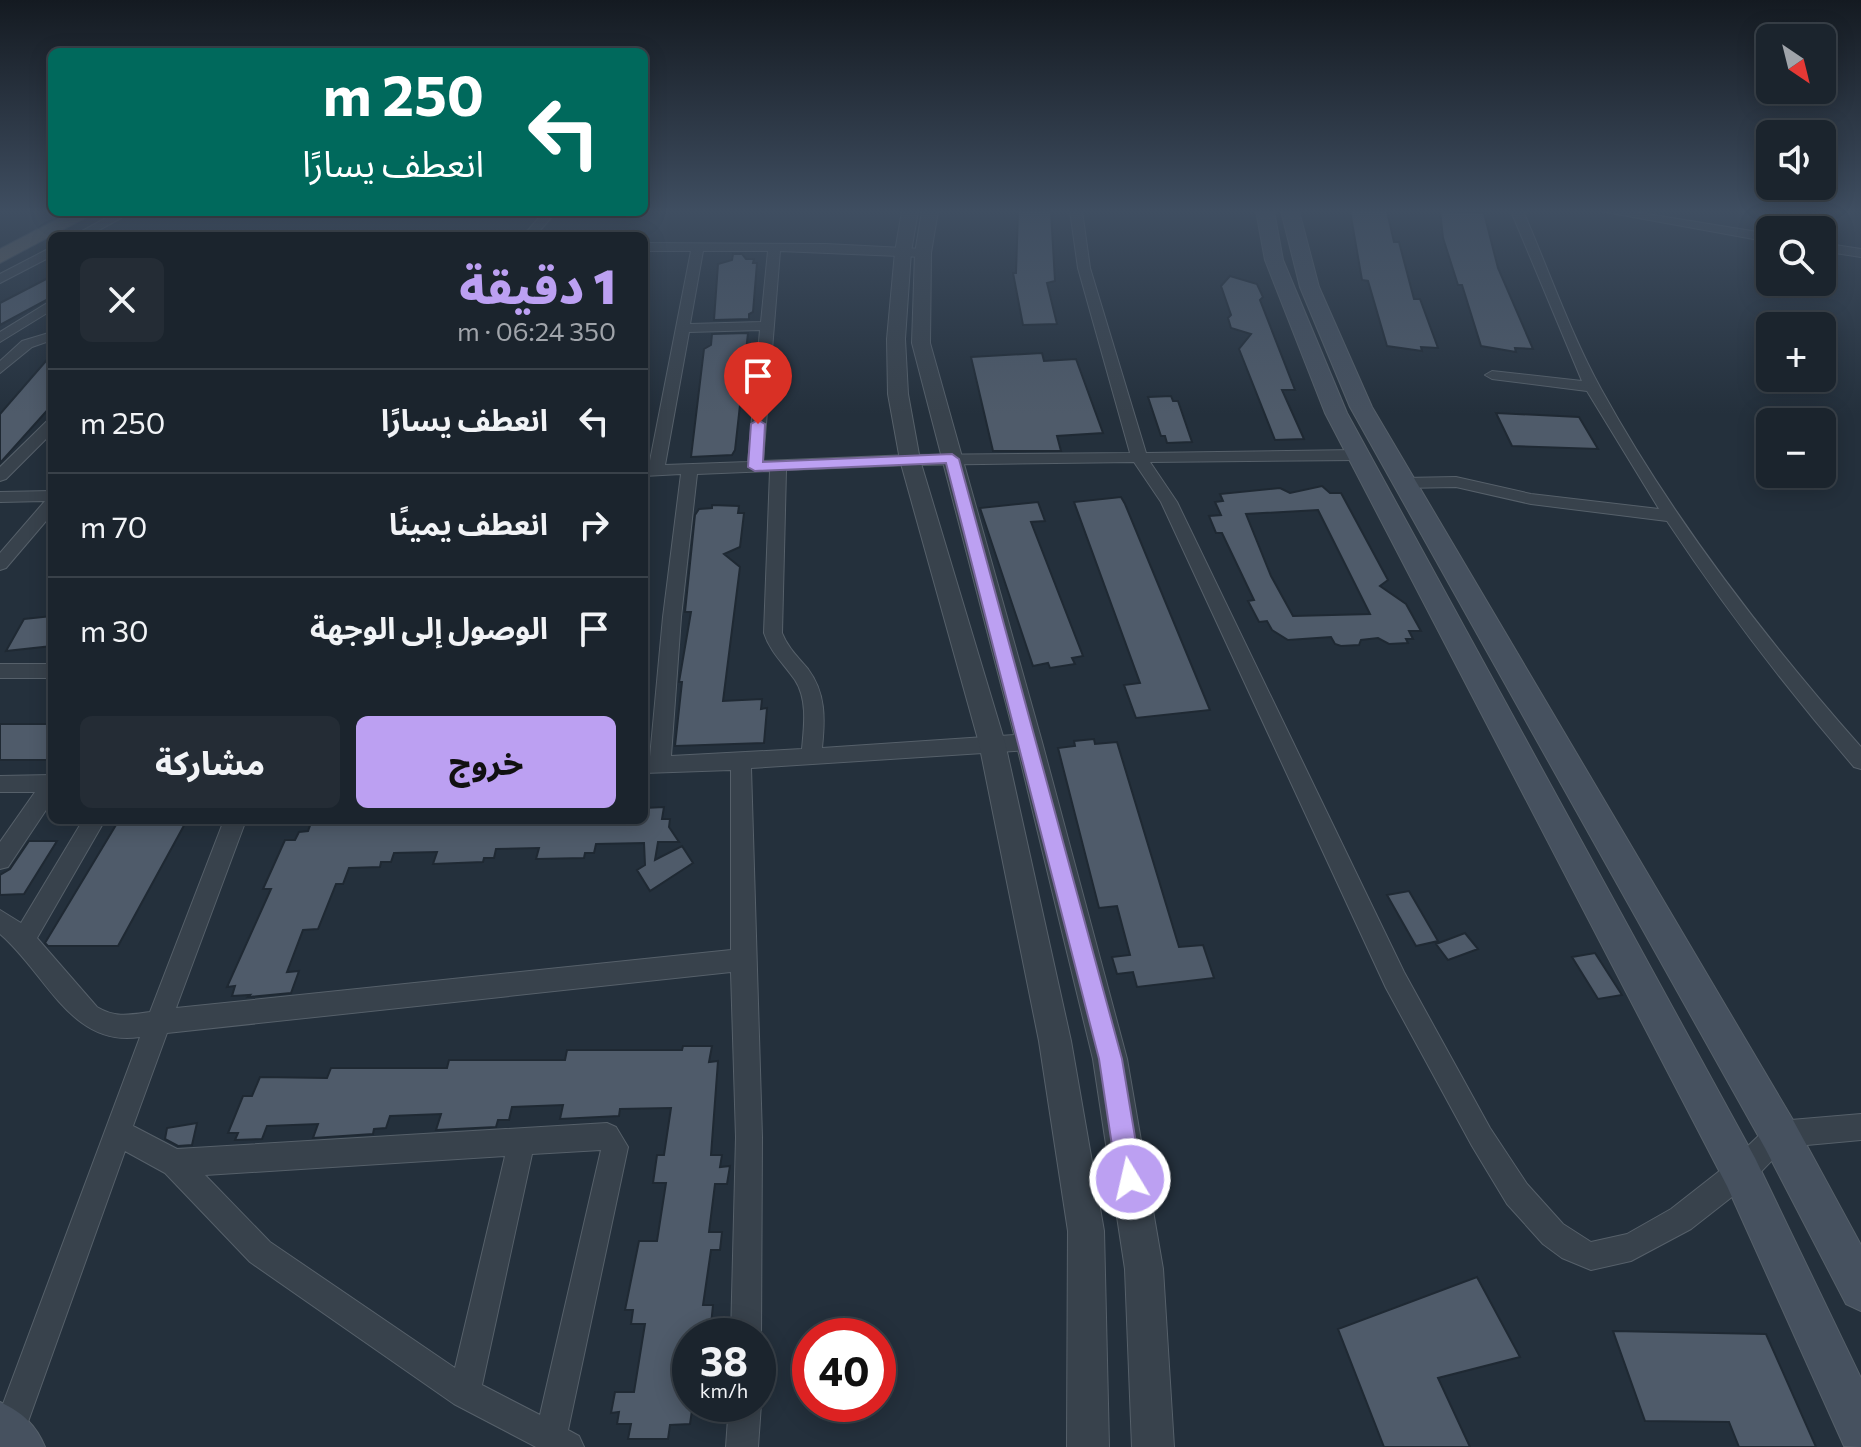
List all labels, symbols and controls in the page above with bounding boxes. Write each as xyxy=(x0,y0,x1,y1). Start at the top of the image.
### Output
north arrow xyxy=(1756,24,1836,104)
map controls xyxy=(1756,24,1836,488)
text: 250 m xyxy=(323,59,484,128)
icon: left xyxy=(512,80,616,184)
button: sound xyxy=(1756,120,1836,200)
text: انعطف يسارًا xyxy=(302,140,484,184)
button: search xyxy=(1756,216,1836,296)
text: 1 دقيقة xyxy=(459,255,616,314)
button: close xyxy=(80,258,164,342)
button: + xyxy=(1756,312,1836,392)
text: 350 m · 06:24 xyxy=(457,315,616,346)
pin xyxy=(724,342,792,424)
icon: arrive xyxy=(736,354,780,398)
icon: left xyxy=(572,399,616,443)
text: انعطف يسارًا xyxy=(381,400,548,437)
text: 250 m xyxy=(80,403,165,440)
button: − xyxy=(1756,408,1836,488)
icon: right xyxy=(572,503,616,547)
text: انعطف يمينًا xyxy=(389,504,548,541)
text: 70 m xyxy=(80,507,147,544)
icon: arrive xyxy=(572,607,616,651)
text: الوصول إلى الوجهة xyxy=(310,608,548,645)
text: 30 m xyxy=(80,611,149,648)
button: مشاركة xyxy=(80,716,340,808)
button: خروج xyxy=(356,716,616,808)
position arrow xyxy=(1088,1137,1172,1221)
speed limit sign: 40 xyxy=(792,1318,896,1422)
text: 38 xyxy=(700,1335,748,1384)
text: km/h xyxy=(700,1378,748,1402)

